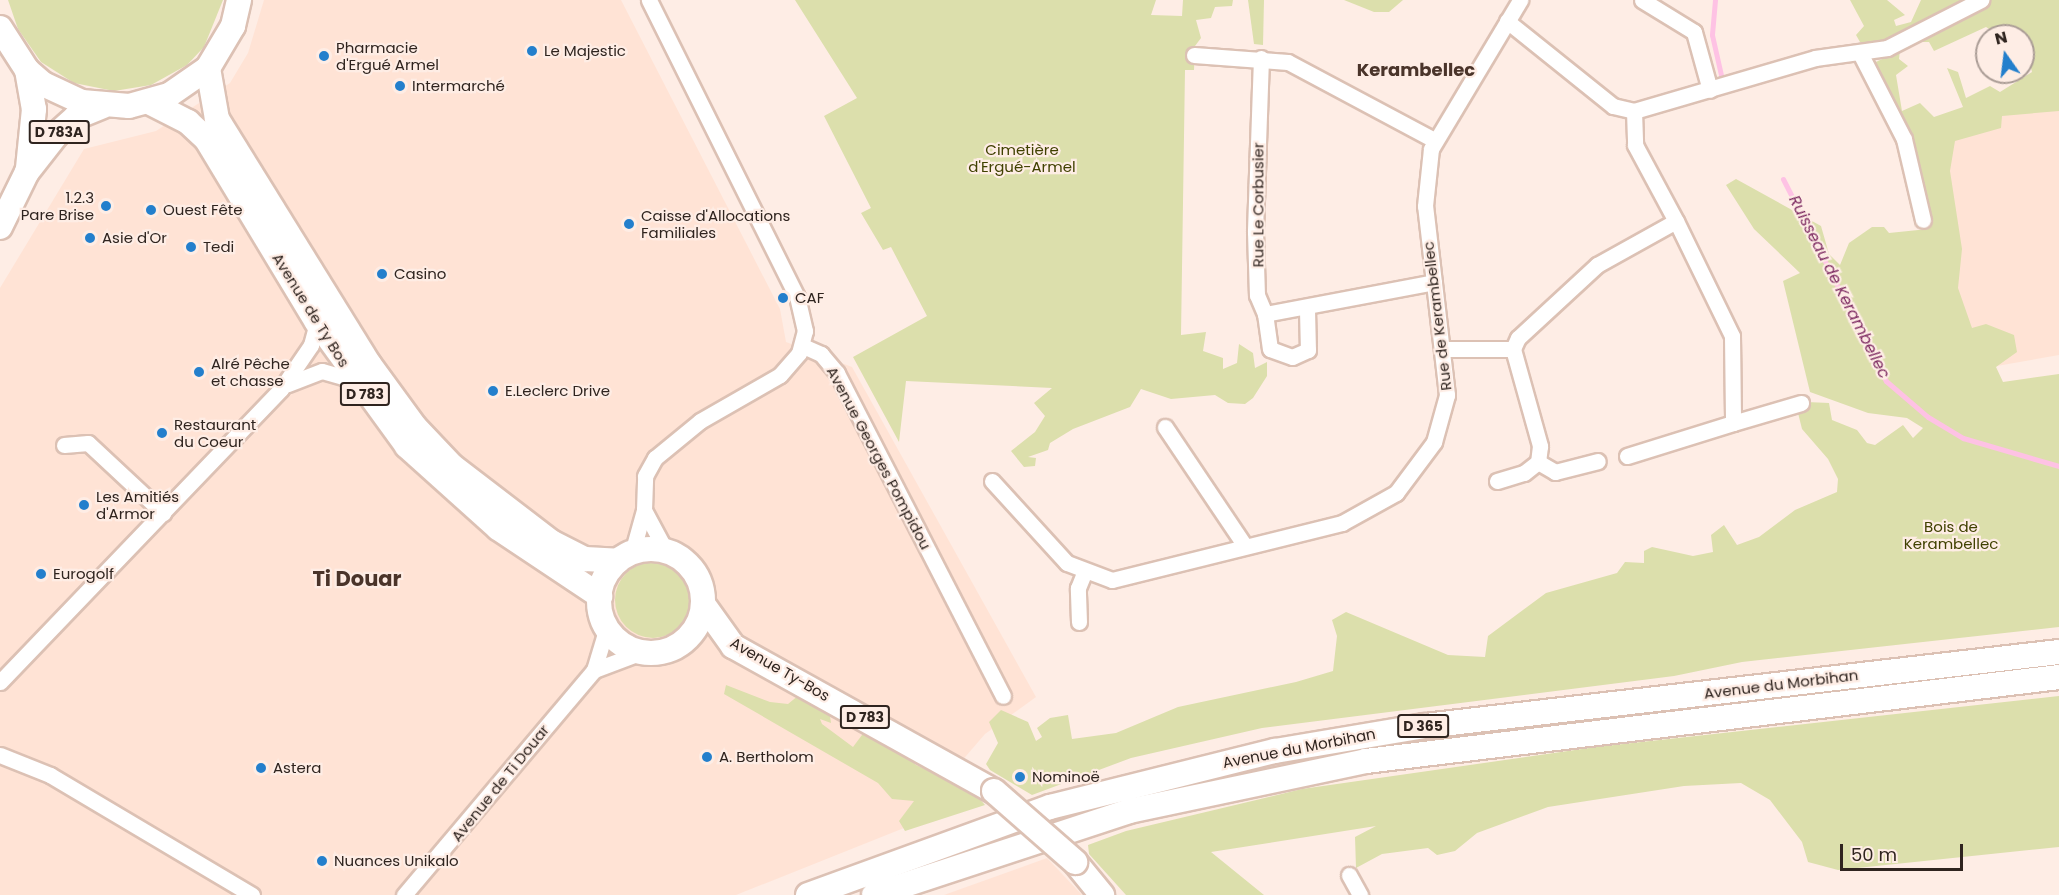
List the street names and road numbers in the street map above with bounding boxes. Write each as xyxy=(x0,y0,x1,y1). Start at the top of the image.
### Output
road number: D 783A xyxy=(28,121,90,143)
street label: Rue Le Corbusier xyxy=(1249,143,1267,267)
street label: Rue de Kerambellec xyxy=(1419,240,1455,392)
street label: Avenue de Ty Bos xyxy=(269,250,353,370)
street label: Avenue Georges Pompidou xyxy=(823,363,935,553)
road number: D 783 xyxy=(340,383,391,405)
street label: Avenue Ty-Bos xyxy=(727,633,833,705)
street label: Avenue du Morbihan xyxy=(1703,666,1859,702)
road number: D 783 xyxy=(840,706,890,728)
road number: D 365 xyxy=(1396,715,1450,737)
street label: Avenue de Ti Douar xyxy=(447,721,553,845)
street label: Avenue du Morbihan xyxy=(1221,724,1377,772)

